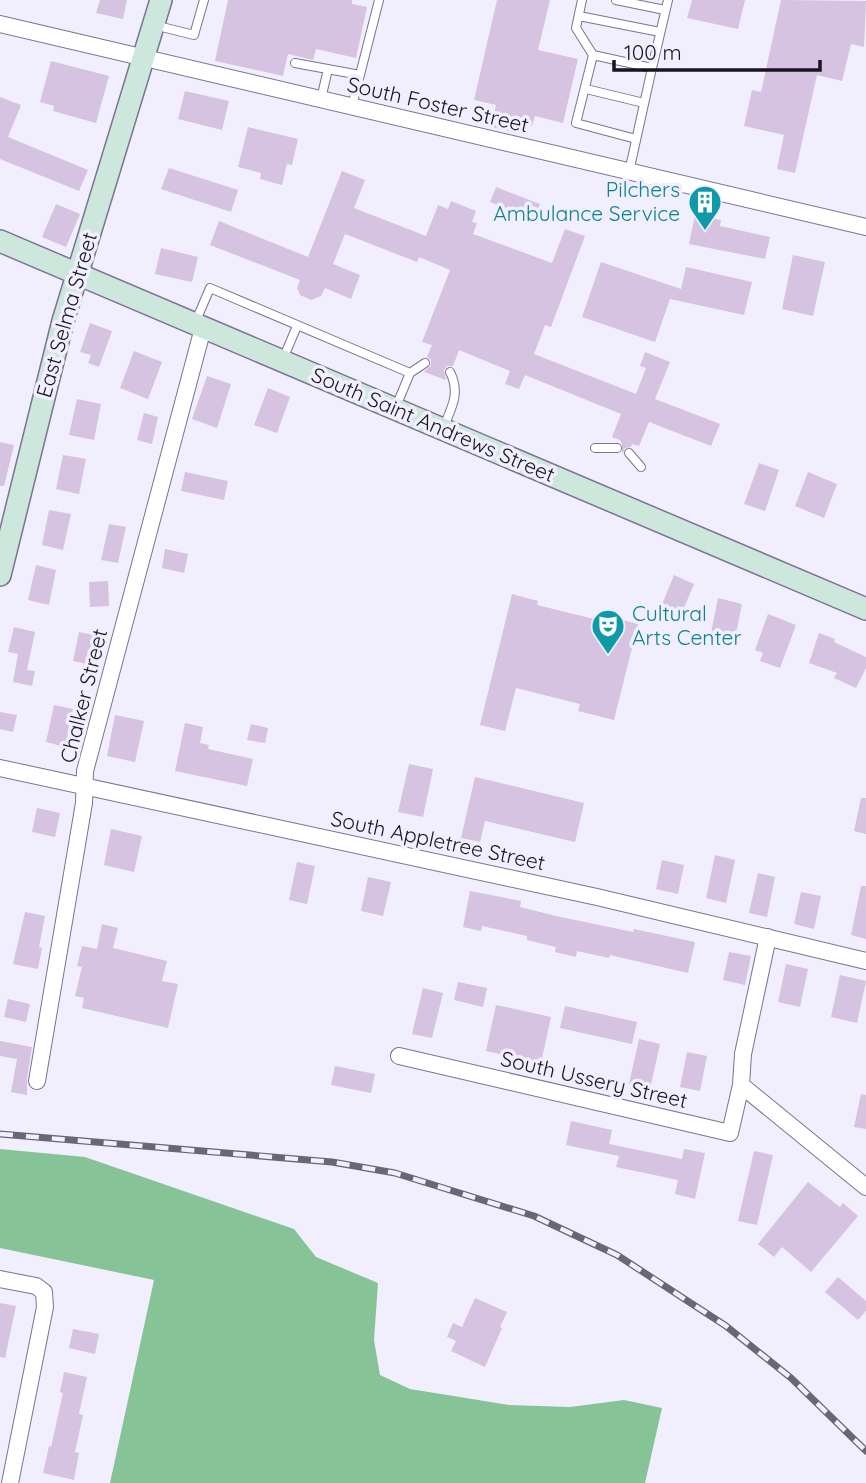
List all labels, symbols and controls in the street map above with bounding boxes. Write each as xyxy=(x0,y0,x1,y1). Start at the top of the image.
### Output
scale bar xyxy=(614,28,820,72)
text: 100 m xyxy=(624,39,682,65)
street label: South Foster Street xyxy=(345,71,531,138)
place label: Pilchers Ambulance Service xyxy=(493,176,680,226)
building icon: Pilchers Ambulance Service xyxy=(686,183,724,232)
street label: East Selma Street xyxy=(30,229,102,400)
street label: South Saint Andrews Street xyxy=(308,361,559,487)
place label: Cultural Arts Center xyxy=(632,600,741,650)
theatre icon: Cultural Arts Center xyxy=(589,607,627,656)
street label: Chalker Street xyxy=(54,626,112,765)
street label: South Appletree Street xyxy=(329,805,548,875)
street label: South Ussery Street xyxy=(498,1045,690,1113)

